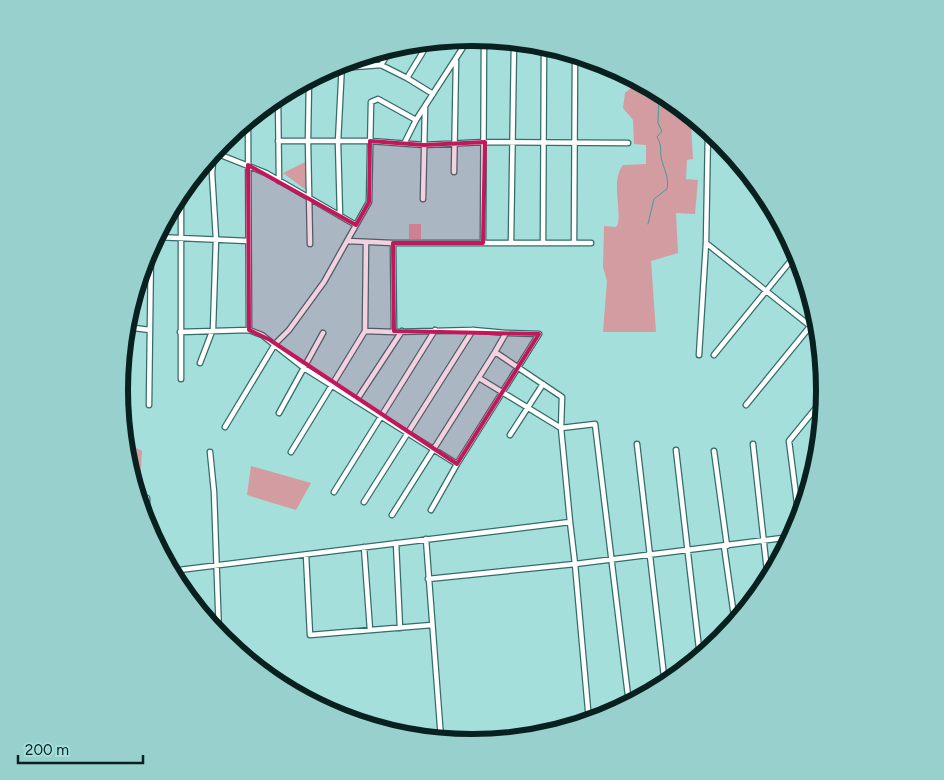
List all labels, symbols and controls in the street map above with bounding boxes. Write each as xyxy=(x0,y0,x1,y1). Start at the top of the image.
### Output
scale bar xyxy=(18,732,142,764)
text: 200 m xyxy=(25,741,69,759)

